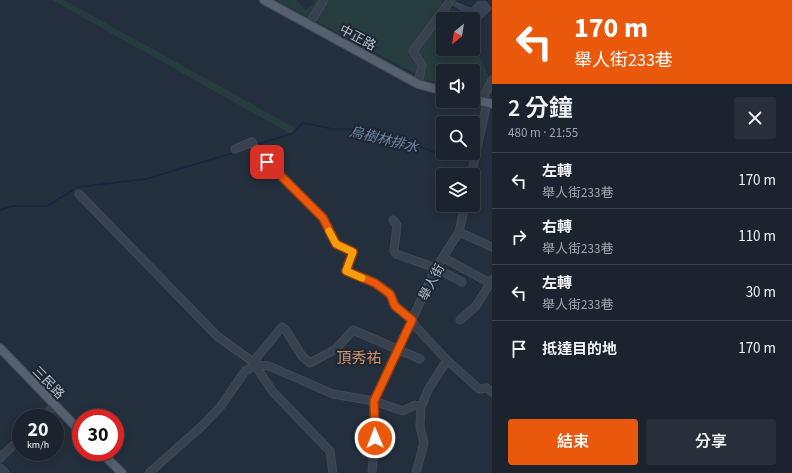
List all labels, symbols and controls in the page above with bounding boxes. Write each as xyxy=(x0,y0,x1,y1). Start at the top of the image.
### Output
text: 170 m xyxy=(574,8,648,48)
north arrow xyxy=(436,12,480,56)
map controls xyxy=(436,12,480,212)
icon: left xyxy=(508,16,560,68)
street label: 中正路 xyxy=(336,21,379,55)
text: 舉人街233巷 xyxy=(574,48,673,73)
button: sound xyxy=(436,64,480,108)
text: 2 分鐘 xyxy=(508,91,573,126)
button: close xyxy=(734,97,776,139)
button: search xyxy=(436,116,480,160)
water label: 烏樹林排水 xyxy=(347,122,421,158)
text: 480 m · 21:55 xyxy=(508,124,578,142)
pin xyxy=(250,145,284,179)
icon: arrive xyxy=(256,151,278,173)
text: 左轉 xyxy=(542,161,572,182)
button: layers xyxy=(436,168,480,212)
icon: left xyxy=(508,170,530,192)
text: 170 m xyxy=(738,170,776,191)
text: 舉人街233巷 xyxy=(542,184,613,202)
text: 右轉 xyxy=(542,217,572,238)
icon: right xyxy=(508,226,530,248)
text: 110 m xyxy=(738,226,776,247)
text: 舉人街233巷 xyxy=(542,240,613,258)
street label: 舉人街 xyxy=(415,261,449,304)
text: 左轉 xyxy=(542,273,572,294)
icon: left xyxy=(508,282,530,304)
text: 30 m xyxy=(746,282,776,303)
text: 舉人街233巷 xyxy=(542,296,613,314)
icon: arrive xyxy=(508,338,530,360)
text: 170 m xyxy=(738,338,776,359)
text: 抵達目的地 xyxy=(542,339,617,360)
district label: 頂秀祐 xyxy=(336,348,382,369)
street label: 三民路 xyxy=(28,362,68,403)
speed limit sign: 30 xyxy=(72,409,124,461)
text: 20 xyxy=(27,416,49,444)
position arrow xyxy=(354,417,396,459)
button: 結束 xyxy=(508,419,638,465)
button: 分享 xyxy=(646,419,776,465)
text: km/h xyxy=(27,438,49,452)

